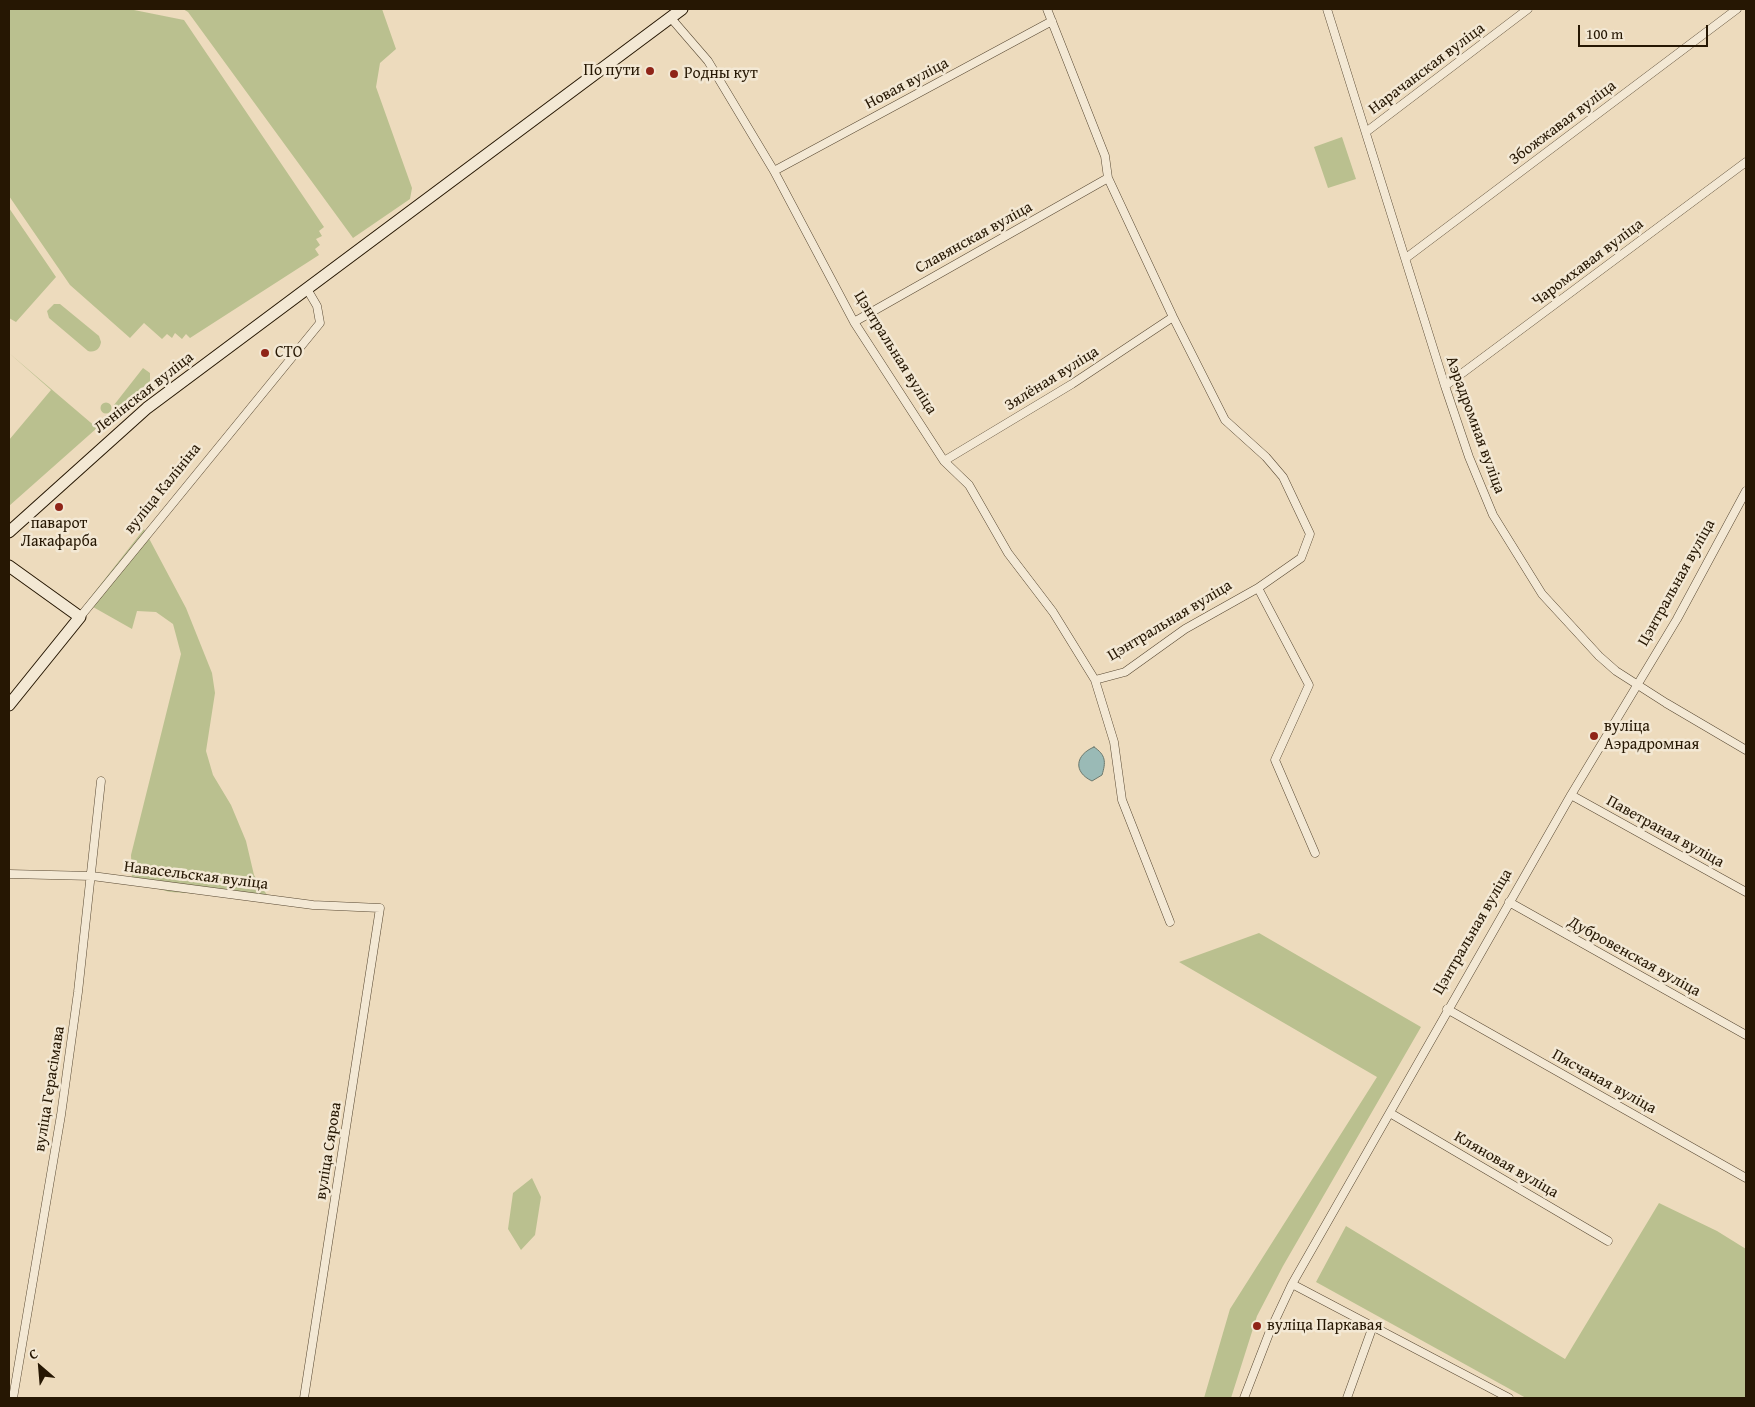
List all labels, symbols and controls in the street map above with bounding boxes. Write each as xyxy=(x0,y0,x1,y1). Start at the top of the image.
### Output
scale bar xyxy=(1580,15,1710,47)
street label: Нарачанская вуліца xyxy=(1365,19,1489,119)
text: 100 m xyxy=(1586,23,1623,44)
street label: Новая вуліца xyxy=(862,54,952,114)
place label: По пути xyxy=(584,61,640,81)
place label: Родны кут xyxy=(684,64,758,84)
marker: По пути xyxy=(644,65,656,77)
marker: Родны кут xyxy=(668,68,680,80)
street label: Збожжавая вуліца xyxy=(1506,77,1620,169)
street label: Славянская вуліца xyxy=(912,198,1036,278)
street label: Чаромхавая вуліца xyxy=(1529,215,1647,311)
street label: Цэнтральная вуліца xyxy=(849,288,941,418)
street label: Зялёная вуліца xyxy=(1001,342,1103,416)
place label: СТО xyxy=(275,343,302,363)
marker: СТО xyxy=(259,347,271,359)
street label: Ленінская вуліца xyxy=(90,348,198,438)
street label: Аэрадромная вуліца xyxy=(1441,354,1509,496)
street label: вуліца Калініна xyxy=(121,440,205,538)
marker: паварот Лакафарба xyxy=(53,501,65,513)
place label: паварот Лакафарба xyxy=(21,514,97,552)
street label: Цэнтральная вуліца xyxy=(1634,516,1720,650)
street label: Цэнтральная вуліца xyxy=(1104,576,1236,666)
place label: вуліца Аэрадромная xyxy=(1604,717,1699,755)
marker: вуліца Аэрадромная xyxy=(1588,730,1600,742)
street label: Паветраная вуліца xyxy=(1603,792,1727,872)
street label: Навасельская вуліца xyxy=(123,858,269,894)
street label: Цэнтральная вуліца xyxy=(1429,866,1517,998)
street label: Дубровенская вуліца xyxy=(1564,913,1704,1001)
street label: вуліца Герасімава xyxy=(31,1025,69,1153)
street label: Пясчаная вуліца xyxy=(1549,1045,1659,1119)
street label: вуліца Сярова xyxy=(312,1101,346,1201)
street label: Кляновая вуліца xyxy=(1450,1127,1562,1203)
place label: вуліца Паркавая xyxy=(1267,1316,1383,1336)
marker: вуліца Паркавая xyxy=(1251,1320,1263,1332)
north arrow xyxy=(15,1342,65,1392)
text: С xyxy=(25,1343,41,1364)

